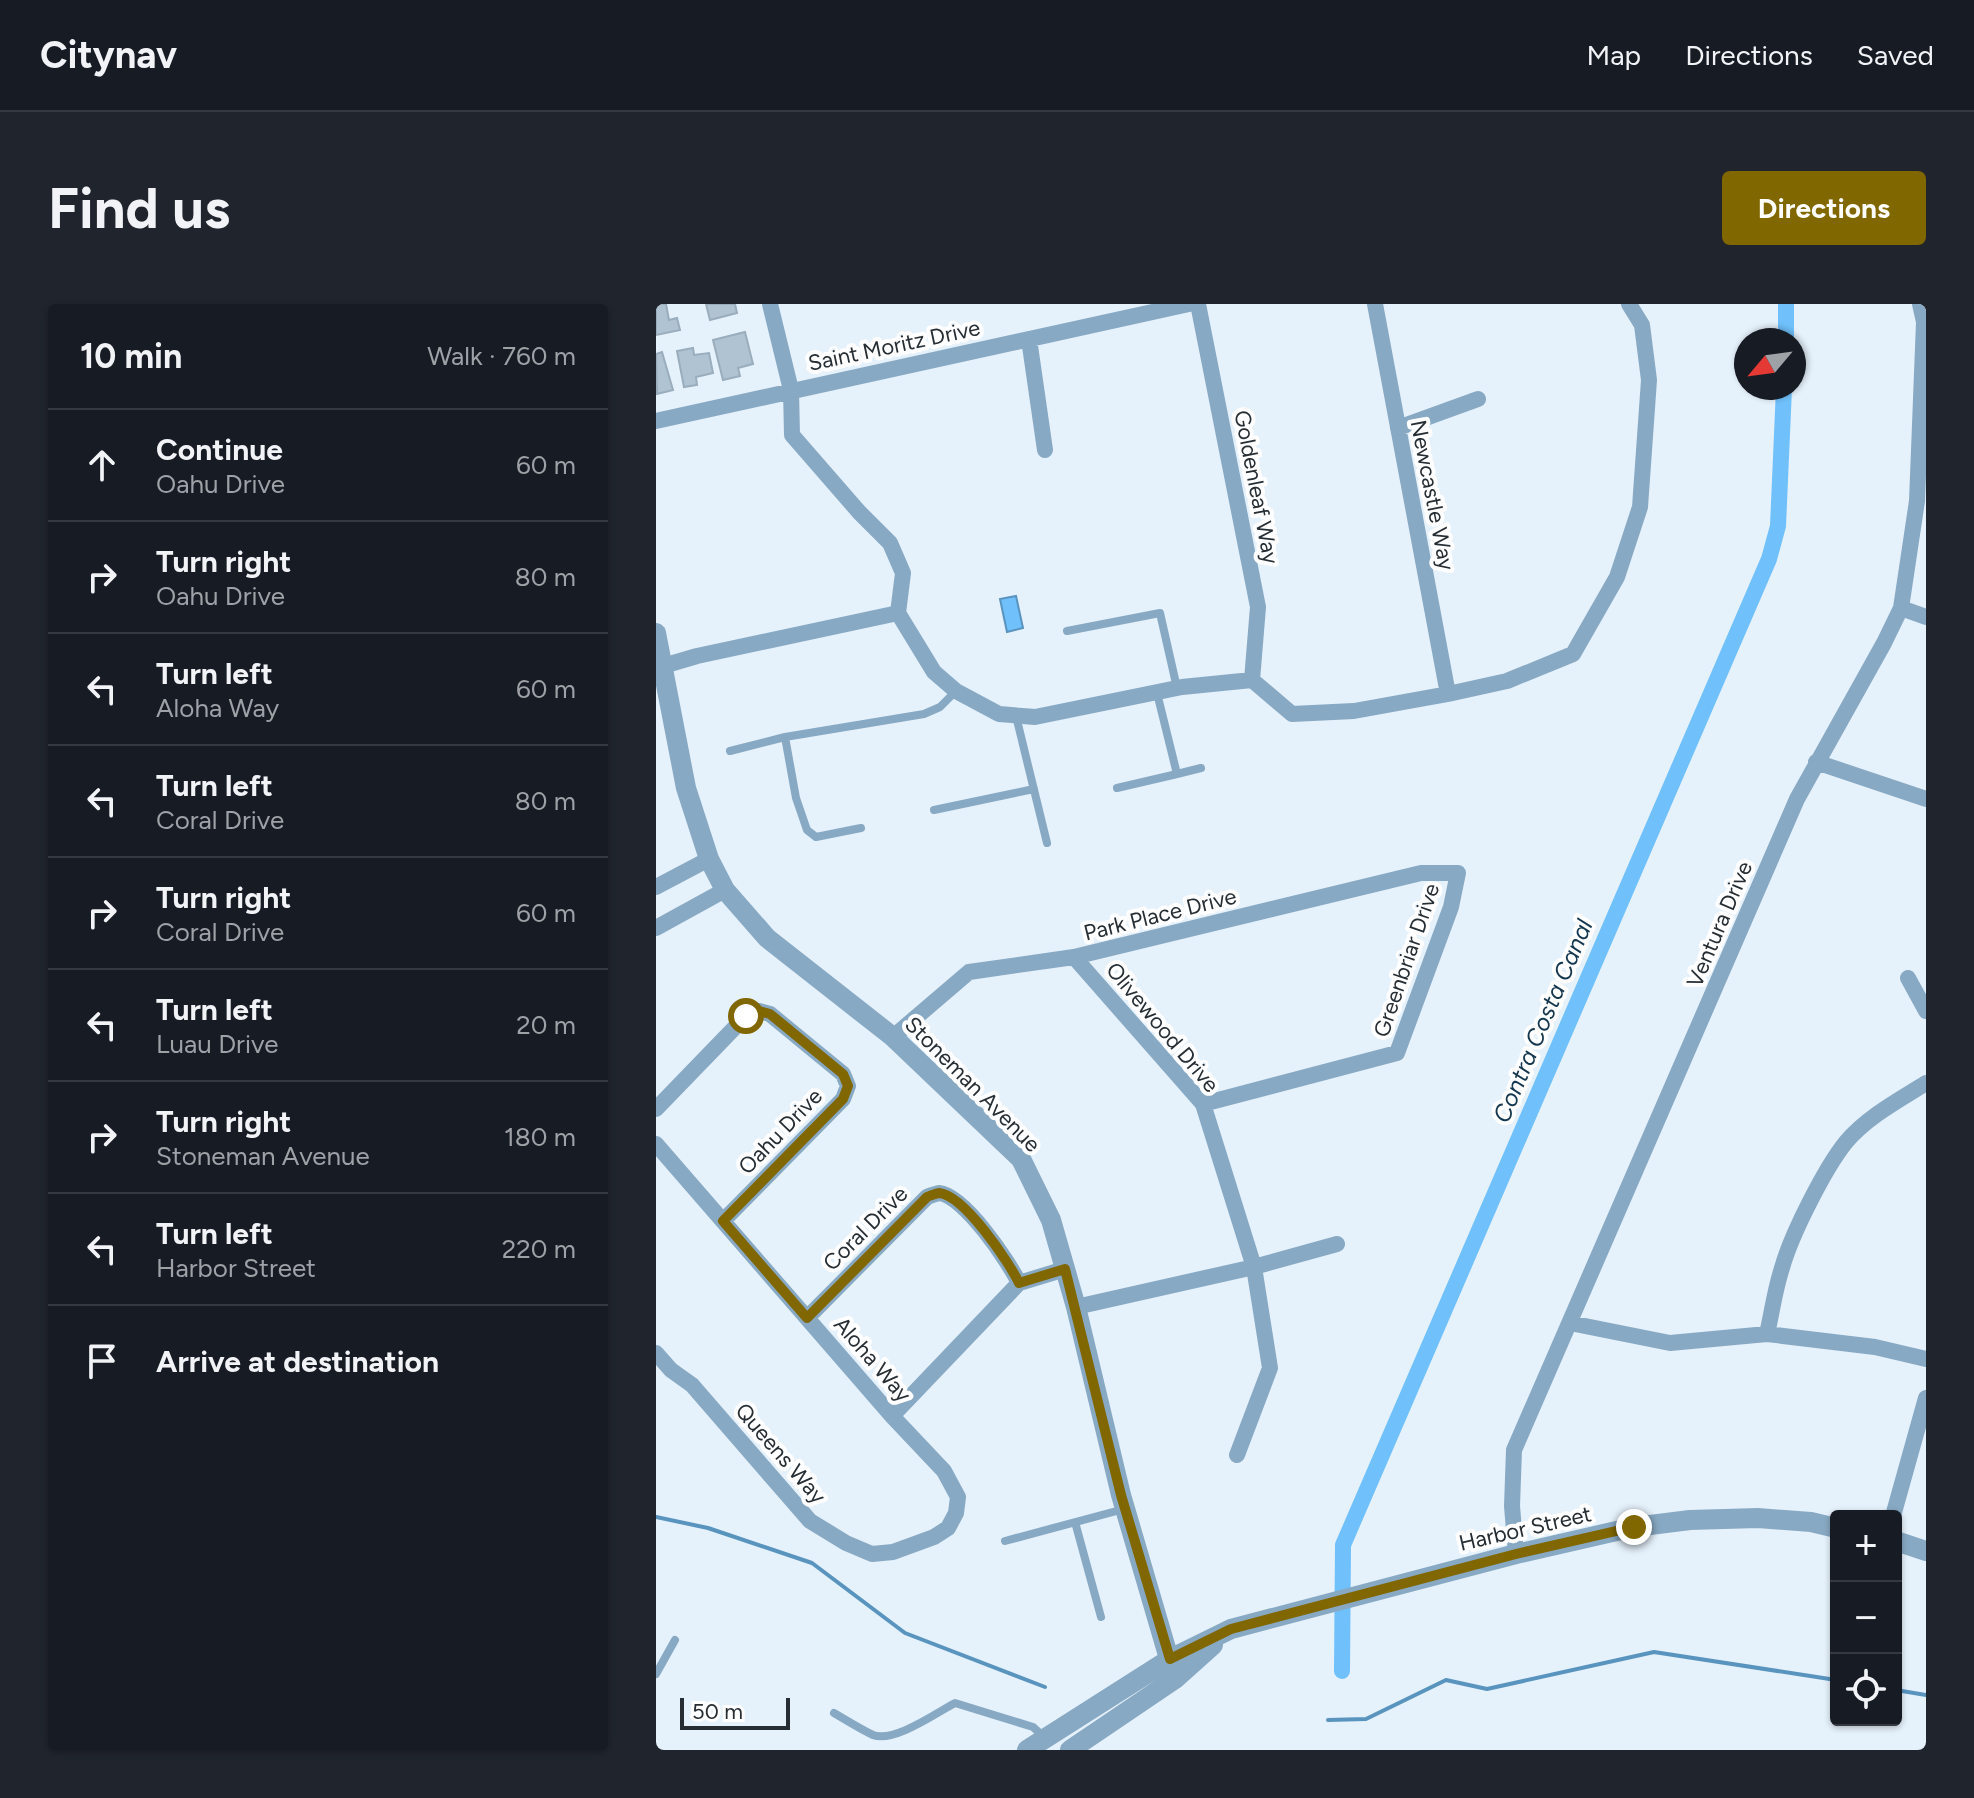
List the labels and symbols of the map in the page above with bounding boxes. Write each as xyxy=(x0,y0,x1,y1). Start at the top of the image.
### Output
street label: Saint Moritz Drive xyxy=(806,314,983,377)
north arrow xyxy=(1734,328,1806,400)
street label: Goldenleaf Way xyxy=(1228,408,1285,567)
street label: Newcastle Way xyxy=(1405,418,1460,573)
street label: Ventura Drive xyxy=(1681,857,1758,991)
street label: Greenbriar Drive xyxy=(1368,880,1445,1041)
street label: Park Place Drive xyxy=(1081,882,1239,946)
water label: Contra Costa Canal xyxy=(1487,914,1599,1127)
street label: Olivewood Drive xyxy=(1100,957,1225,1098)
route start xyxy=(728,998,764,1034)
street label: Stoneman Avenue xyxy=(899,1011,1046,1158)
street label: Oahu Drive xyxy=(733,1083,828,1180)
street label: Coral Drive xyxy=(817,1180,913,1276)
street label: Aloha Way xyxy=(828,1311,917,1408)
street label: Queens Way xyxy=(730,1398,832,1509)
street label: Harbor Street xyxy=(1456,1500,1594,1557)
route end xyxy=(1616,1509,1652,1545)
scale bar xyxy=(680,1694,790,1730)

